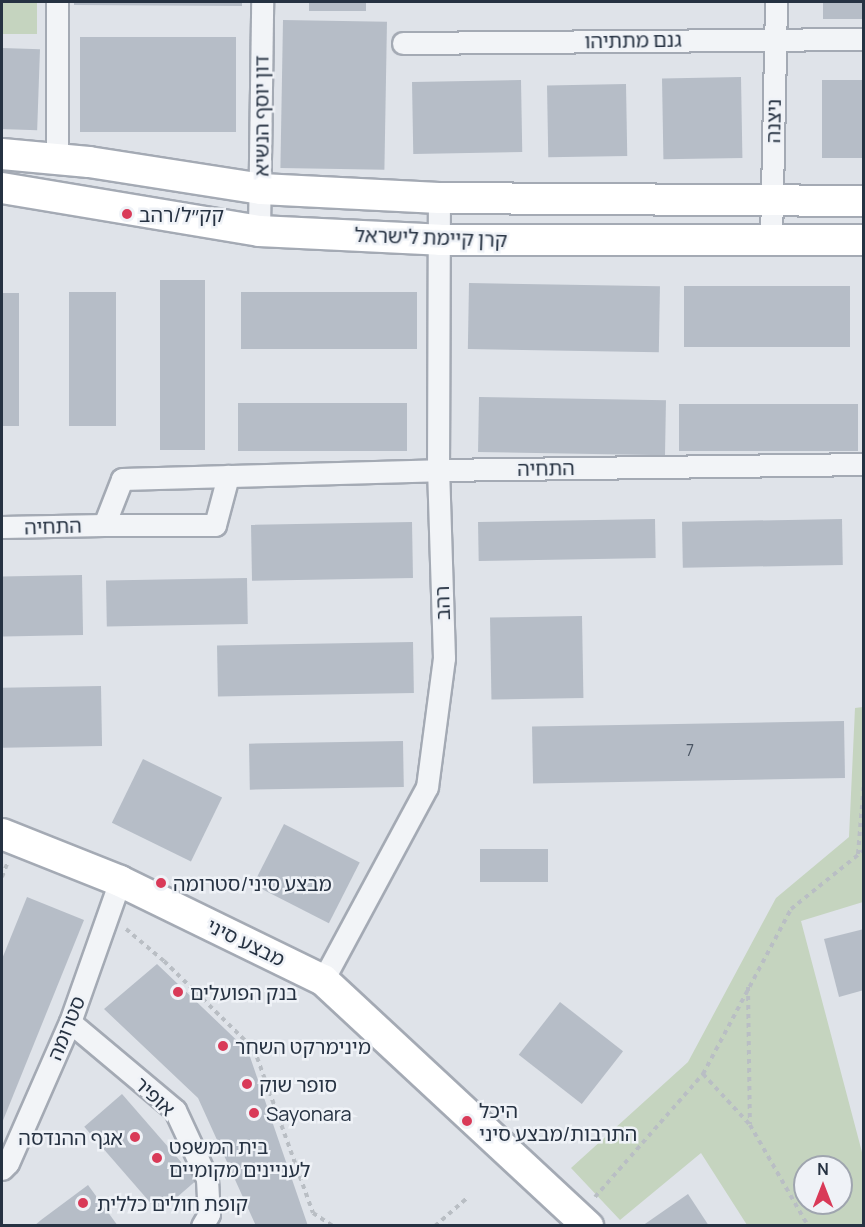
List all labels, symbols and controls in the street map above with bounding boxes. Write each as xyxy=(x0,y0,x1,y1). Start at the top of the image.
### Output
street label: גנם מתתיהו xyxy=(584,27,682,53)
street label: דון יוסף הנשיא xyxy=(249,55,273,177)
street label: ניצנה xyxy=(761,99,785,143)
place label: קק״ל/רהב xyxy=(139,202,224,226)
marker: קק״ל/רהב xyxy=(120,207,134,221)
street label: קרן קיימת לישראל xyxy=(354,222,508,252)
street label: התחיה xyxy=(517,455,575,481)
street label: התחיה xyxy=(24,513,82,539)
street label: רהב xyxy=(429,585,455,621)
house number: 7 xyxy=(686,740,694,760)
place label: מבצע סיני/סטרומה xyxy=(173,871,332,895)
marker: מבצע סיני/סטרומה xyxy=(154,876,168,890)
street label: מבצע סיני xyxy=(203,913,289,971)
place label: בנק הפועלים xyxy=(190,980,297,1004)
marker: בנק הפועלים xyxy=(171,985,185,999)
street label: סטרומה xyxy=(42,992,90,1064)
place label: מינימרקט השחר xyxy=(235,1034,371,1058)
marker: מינימרקט השחר xyxy=(216,1039,230,1053)
street label: אופיר xyxy=(130,1071,180,1121)
place label: סופר שוק xyxy=(259,1072,337,1096)
marker: סופר שוק xyxy=(240,1077,254,1091)
place label: היכל התרבות/מבצע סיני xyxy=(479,1098,637,1145)
place label: Sayonara xyxy=(266,1101,352,1125)
marker: Sayonara xyxy=(247,1106,261,1120)
marker: היכל התרבות/מבצע סיני xyxy=(460,1114,474,1128)
place label: אגף ההנדסה xyxy=(18,1125,123,1149)
marker: אגף ההנדסה xyxy=(128,1130,142,1144)
place label: בית המשפט לעניינים מקומיים xyxy=(169,1134,311,1181)
marker: בית המשפט לעניינים מקומיים xyxy=(150,1151,164,1165)
north arrow xyxy=(793,1155,853,1215)
text: N xyxy=(817,1158,829,1180)
place label: קופת חולים כללית xyxy=(97,1191,248,1215)
marker: קופת חולים כללית xyxy=(74,1194,92,1212)

